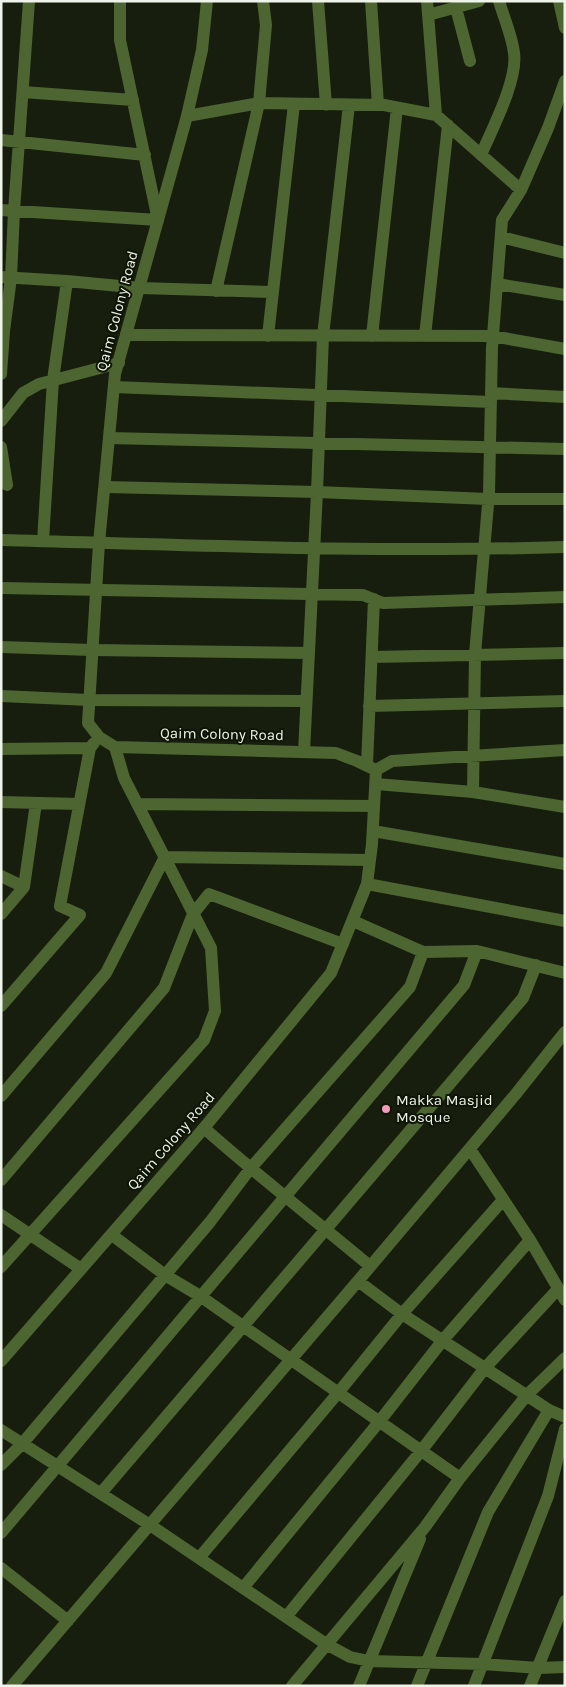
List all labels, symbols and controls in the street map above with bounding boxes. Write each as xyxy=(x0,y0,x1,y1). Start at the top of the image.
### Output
street label: Qaim Colony Road xyxy=(92,249,142,373)
street label: Qaim Colony Road xyxy=(160,724,284,744)
street label: Qaim Colony Road xyxy=(124,1088,218,1194)
place label: Makka Masjid Mosque xyxy=(396,1091,493,1126)
marker: Makka Masjid Mosque xyxy=(380,1103,392,1115)

